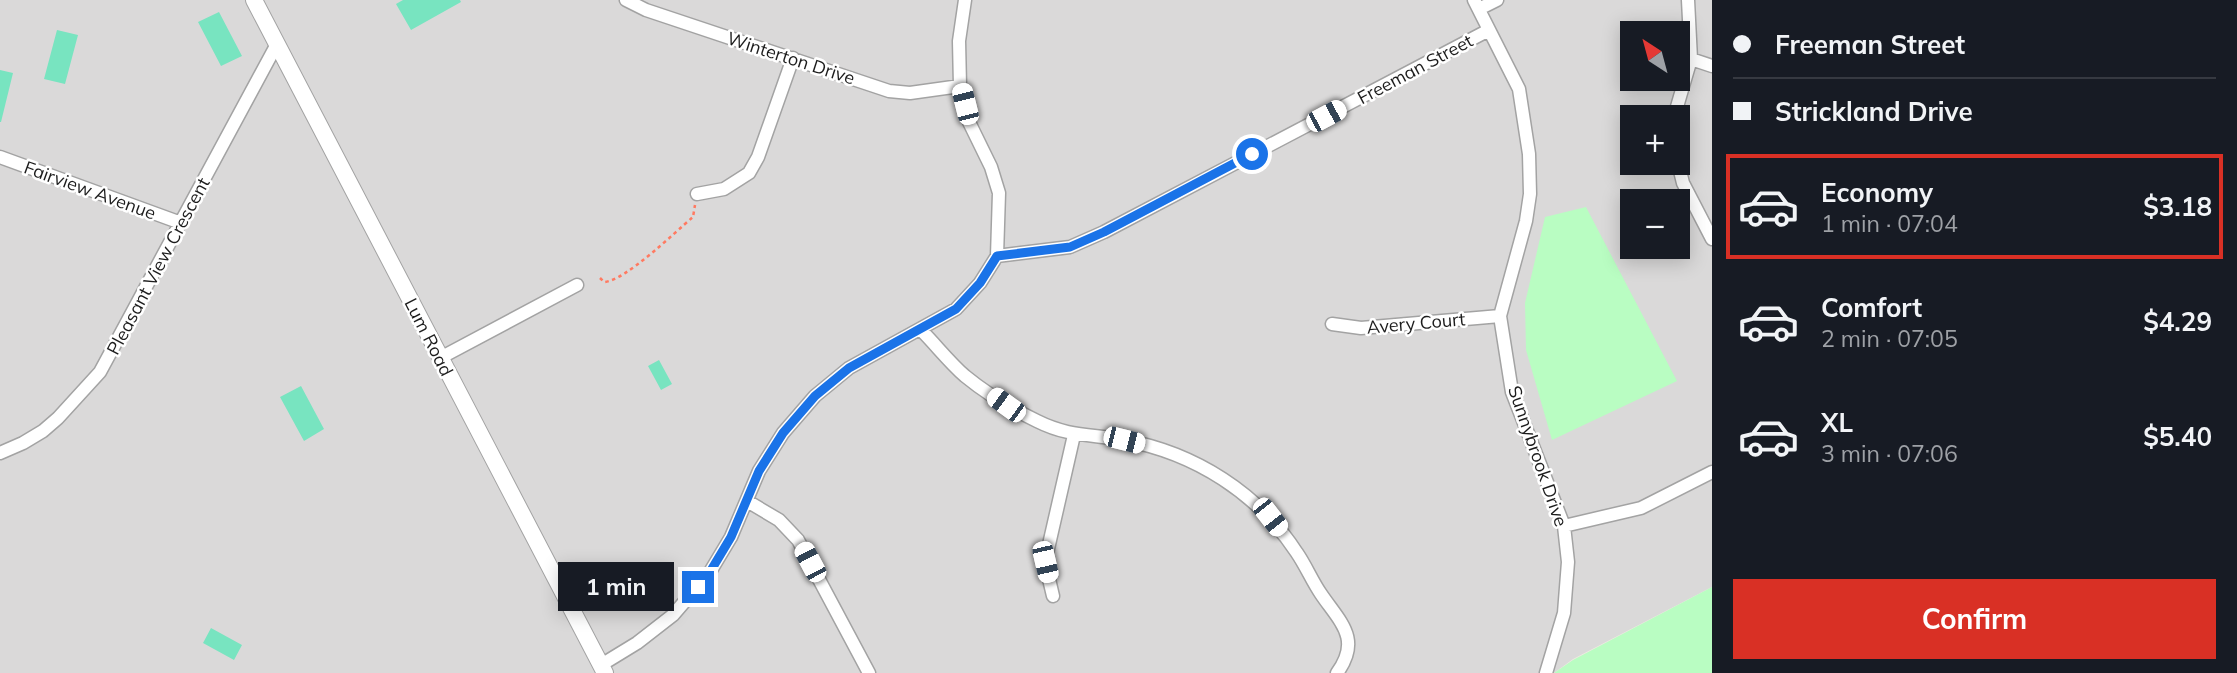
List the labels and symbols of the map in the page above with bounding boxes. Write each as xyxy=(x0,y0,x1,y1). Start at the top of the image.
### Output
north arrow xyxy=(1620,21,1690,91)
street label: Winterton Drive xyxy=(724,27,858,89)
street label: Freeman Street xyxy=(1353,29,1477,109)
car xyxy=(950,81,981,127)
car xyxy=(1303,97,1350,135)
route start xyxy=(1236,138,1268,170)
street label: Fairview Avenue xyxy=(21,156,159,224)
street label: Pleasant View Crescent xyxy=(101,173,215,359)
street label: Lum Road xyxy=(400,294,458,380)
street label: Avery Court xyxy=(1366,307,1466,339)
street label: Sunnybrook Drive xyxy=(1503,383,1573,529)
car xyxy=(983,384,1030,426)
car xyxy=(1102,425,1147,455)
car xyxy=(1249,494,1292,540)
car xyxy=(791,539,830,585)
car xyxy=(1031,539,1060,585)
callout: 1 min xyxy=(558,562,674,612)
route end xyxy=(682,571,714,603)

